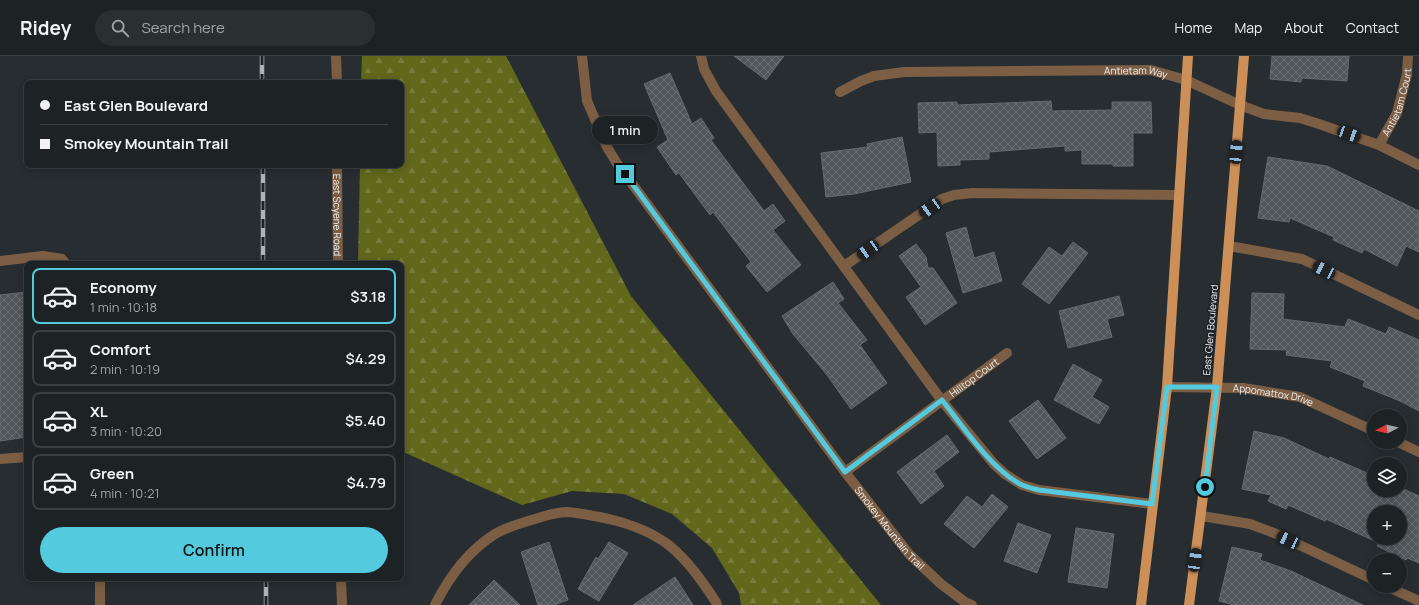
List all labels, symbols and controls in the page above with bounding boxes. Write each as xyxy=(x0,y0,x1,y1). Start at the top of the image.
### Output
search box xyxy=(95,10,375,46)
text: Ridey xyxy=(20,15,71,41)
icon: search xyxy=(109,17,131,39)
text: Search here xyxy=(141,17,225,38)
text: Home xyxy=(1175,18,1212,37)
text: Map xyxy=(1234,18,1262,37)
text: About xyxy=(1284,18,1324,37)
text: Contact xyxy=(1346,18,1399,37)
street label: Antietam Way xyxy=(1104,63,1170,82)
street label: Antietam Court xyxy=(1378,68,1414,139)
text: East Glen Boulevard xyxy=(64,95,208,116)
callout: 1 min xyxy=(592,116,658,144)
text: 1 min xyxy=(610,121,641,139)
car xyxy=(1336,124,1362,144)
text: Smokey Mountain Trail xyxy=(64,133,228,154)
car xyxy=(1229,140,1243,164)
route end xyxy=(616,165,634,183)
street label: East Scyene Road xyxy=(330,174,345,256)
car xyxy=(917,196,943,220)
car xyxy=(855,238,881,262)
car xyxy=(1311,259,1337,281)
text: Economy xyxy=(90,277,157,298)
icon: car xyxy=(42,278,78,314)
street label: East Glen Boulevard xyxy=(1199,284,1221,376)
text: $3.18 xyxy=(350,286,386,307)
text: 1 min · 10:18 xyxy=(90,298,157,316)
text: Comfort xyxy=(90,339,151,360)
icon: car xyxy=(42,340,78,376)
text: $4.29 xyxy=(346,348,386,369)
street label: Hilltop Court xyxy=(946,354,1002,400)
text: 2 min · 10:19 xyxy=(90,360,160,378)
street label: Appomattox Drive xyxy=(1233,381,1316,409)
text: XL xyxy=(90,401,108,422)
icon: car xyxy=(42,402,78,438)
north arrow xyxy=(1367,409,1407,449)
map controls xyxy=(1367,409,1407,593)
text: $5.40 xyxy=(345,410,386,431)
text: 3 min · 10:20 xyxy=(90,422,162,440)
button: layers xyxy=(1367,457,1407,497)
text: Green xyxy=(90,463,134,484)
icon: car xyxy=(42,464,78,500)
text: $4.79 xyxy=(347,472,386,493)
route start xyxy=(1196,478,1214,496)
street label: Smokey Mountain Trail xyxy=(852,483,928,572)
text: 4 min · 10:21 xyxy=(90,484,160,502)
button: + xyxy=(1367,505,1407,545)
button: Confirm xyxy=(40,527,388,573)
car xyxy=(1275,529,1301,551)
car xyxy=(1187,547,1203,573)
button: − xyxy=(1367,553,1407,593)

